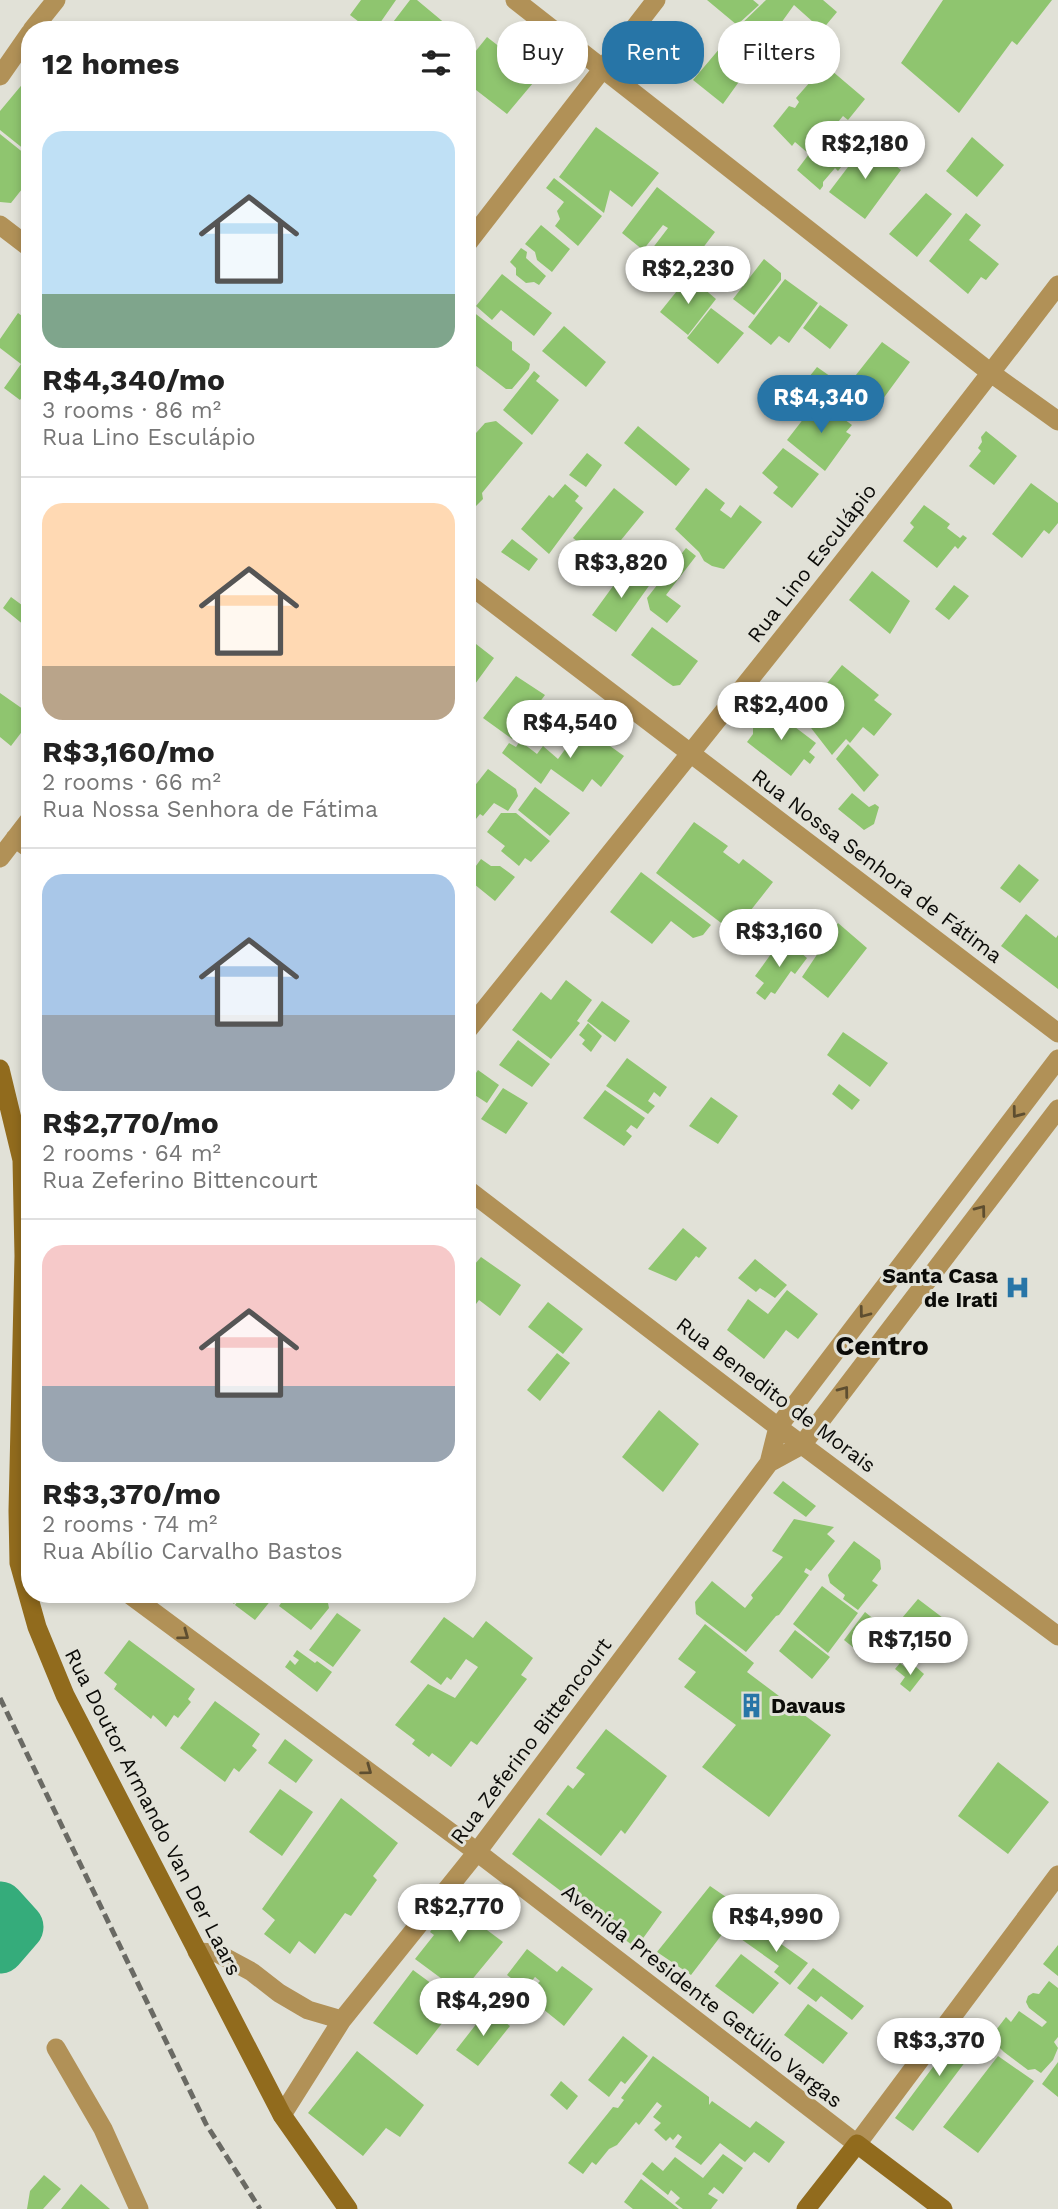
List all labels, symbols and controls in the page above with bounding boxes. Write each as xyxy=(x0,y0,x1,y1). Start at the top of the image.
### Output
chip: Buy xyxy=(497,21,588,84)
chip: Rent xyxy=(602,21,704,84)
chip: Filters xyxy=(718,21,840,84)
icon: filters xyxy=(417,44,455,82)
text: 12 homes xyxy=(42,46,180,81)
pin: R$2,180 xyxy=(800,122,930,181)
text: R$2,180 xyxy=(821,130,909,157)
icon: home xyxy=(186,176,312,302)
pin: R$2,230 xyxy=(623,246,753,306)
text: R$2,230 xyxy=(641,255,735,282)
text: R$4,340/mo xyxy=(42,362,225,397)
pin: R$4,340 xyxy=(756,376,886,435)
text: R$4,340 xyxy=(773,384,869,411)
text: 3 rooms · 86 m² xyxy=(42,397,221,424)
text: Rua Lino Esculápio xyxy=(42,424,256,451)
street label: Rua Lino Esculápio xyxy=(742,478,881,647)
pin: R$3,820 xyxy=(556,540,686,600)
icon: home xyxy=(186,548,312,674)
text: R$3,820 xyxy=(574,549,668,576)
pin: R$2,400 xyxy=(716,682,846,742)
text: R$2,400 xyxy=(733,691,829,718)
pin: R$4,540 xyxy=(505,700,635,760)
text: R$4,540 xyxy=(522,709,618,736)
text: R$3,160/mo xyxy=(42,734,215,769)
street label: Rua Nossa Senhora de Fátima xyxy=(747,763,1007,968)
text: 2 rooms · 66 m² xyxy=(42,769,221,796)
text: Rua Nossa Senhora de Fátima xyxy=(42,796,378,823)
pin: R$3,160 xyxy=(714,909,844,969)
text: R$3,160 xyxy=(735,918,823,945)
icon: home xyxy=(186,919,312,1045)
text: R$2,770/mo xyxy=(42,1105,219,1140)
one-way arrow xyxy=(1012,1105,1025,1118)
text: 2 rooms · 64 m² xyxy=(42,1140,221,1167)
text: Rua Zeferino Bittencourt xyxy=(42,1167,318,1194)
one-way arrow xyxy=(973,1205,986,1217)
place label: Santa Casa de Irati xyxy=(882,1263,999,1312)
hospital icon: Santa Casa de Irati xyxy=(1004,1274,1032,1302)
icon: home xyxy=(186,1290,312,1416)
one-way arrow xyxy=(860,1306,872,1318)
street label: Rua Benedito de Morais xyxy=(672,1311,881,1478)
district label: Centro xyxy=(835,1329,929,1362)
one-way arrow xyxy=(835,1386,848,1398)
text: R$3,370/mo xyxy=(42,1476,221,1511)
text: 2 rooms · 74 m² xyxy=(42,1511,217,1538)
text: Rua Abílio Carvalho Bastos xyxy=(42,1538,343,1565)
pin: R$7,150 xyxy=(845,1618,975,1677)
text: R$7,150 xyxy=(868,1626,952,1653)
one-way arrow xyxy=(176,1627,189,1639)
street label: Rua Zeferino Bittencourt xyxy=(445,1633,616,1849)
street label: Rua Doutor Armando Van Der Laars xyxy=(60,1644,247,1979)
building icon: Davaus xyxy=(737,1692,765,1720)
place label: Davaus xyxy=(771,1693,846,1718)
one-way arrow xyxy=(359,1762,372,1774)
street label: Avenida Presidente Getúlio Vargas xyxy=(557,1878,847,2113)
pin: R$2,770 xyxy=(394,1884,524,1944)
text: R$2,770 xyxy=(414,1893,504,1920)
pin: R$4,990 xyxy=(711,1895,841,1954)
text: R$4,990 xyxy=(728,1903,824,1930)
pin: R$4,290 xyxy=(418,1979,548,2038)
text: R$4,290 xyxy=(436,1987,530,2014)
pin: R$3,370 xyxy=(874,2018,1004,2078)
text: R$3,370 xyxy=(893,2027,985,2054)

